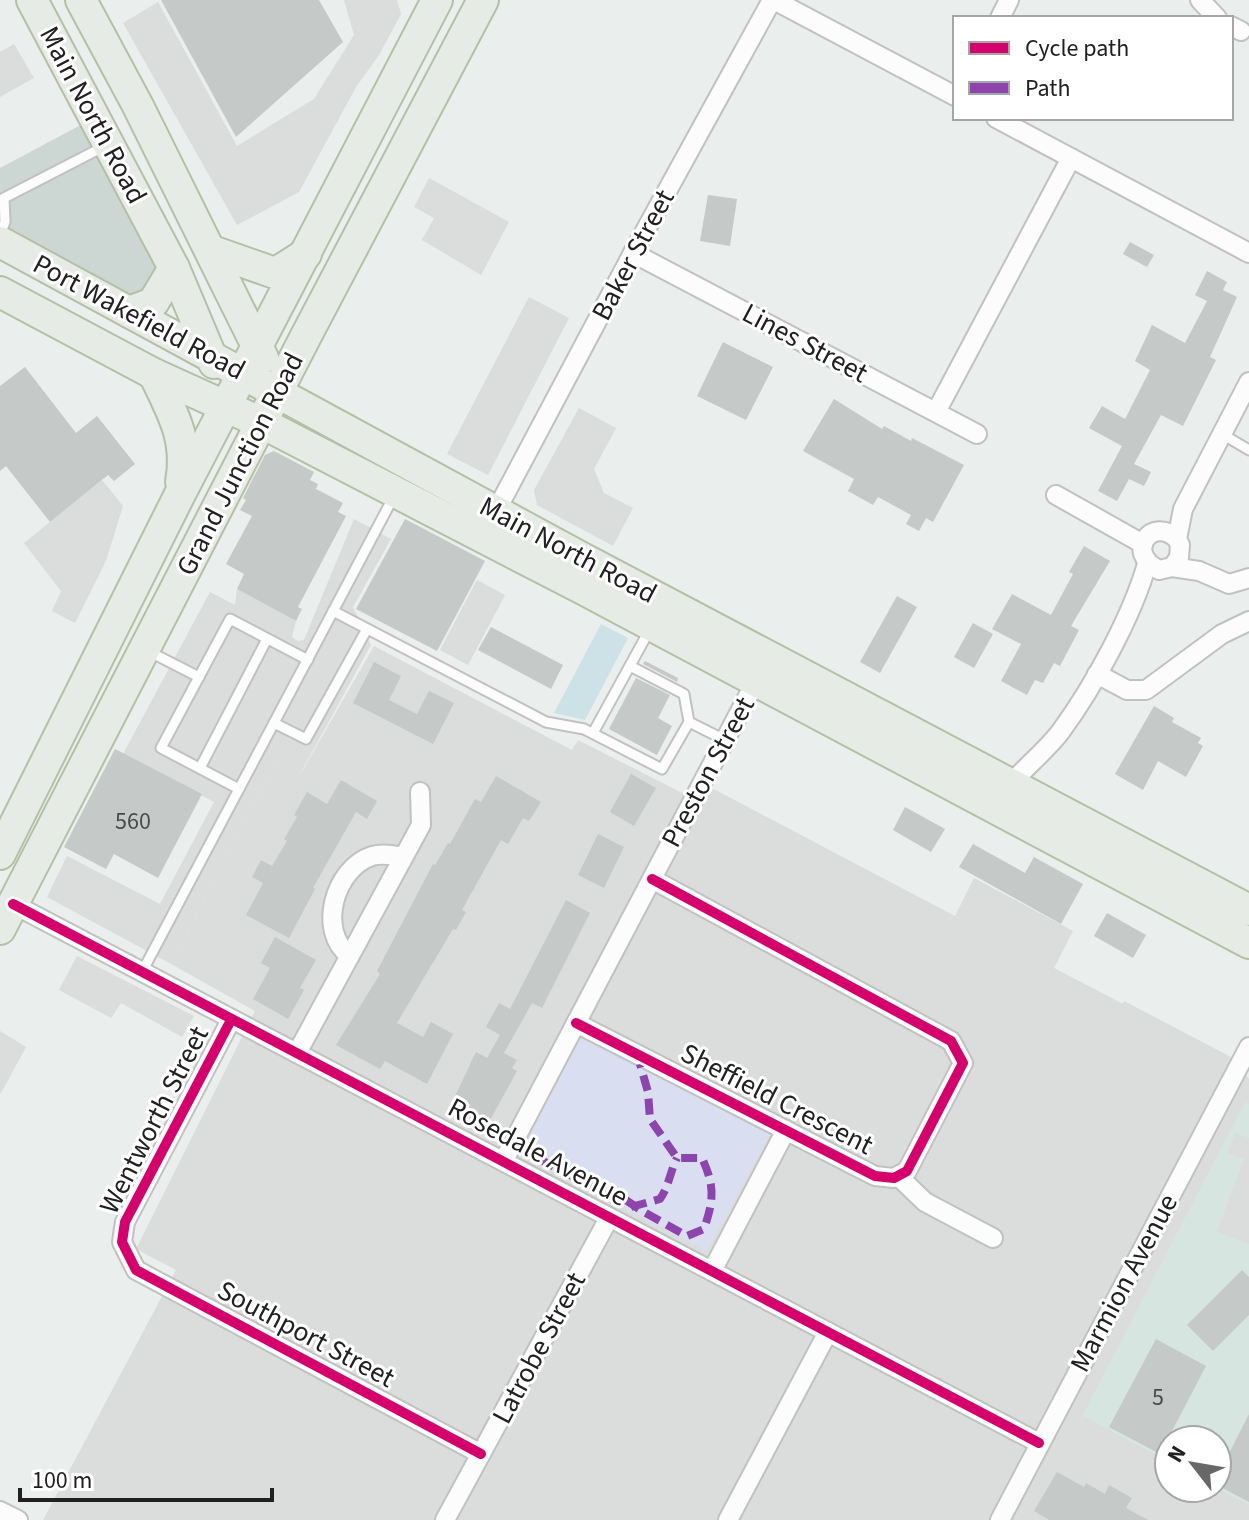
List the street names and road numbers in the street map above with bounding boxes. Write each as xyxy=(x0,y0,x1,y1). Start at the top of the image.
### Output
street label: Main North Road xyxy=(29,19,157,211)
street label: Baker Street xyxy=(582,182,685,328)
street label: Port Wakefield Road xyxy=(26,244,252,390)
street label: Lines Street xyxy=(735,293,875,393)
street label: Grand Junction Road xyxy=(166,345,314,583)
street label: Main North Road xyxy=(472,486,664,614)
street label: Preston Street xyxy=(651,689,765,855)
street label: Wentworth Street xyxy=(89,1019,219,1221)
street label: Sheffield Crescent xyxy=(674,1033,881,1165)
street label: Rosedale Avenue xyxy=(441,1088,635,1216)
street label: Marmion Avenue xyxy=(1060,1187,1188,1379)
street label: Latrobe Street xyxy=(482,1265,596,1431)
street label: Southport Street xyxy=(210,1270,402,1398)

